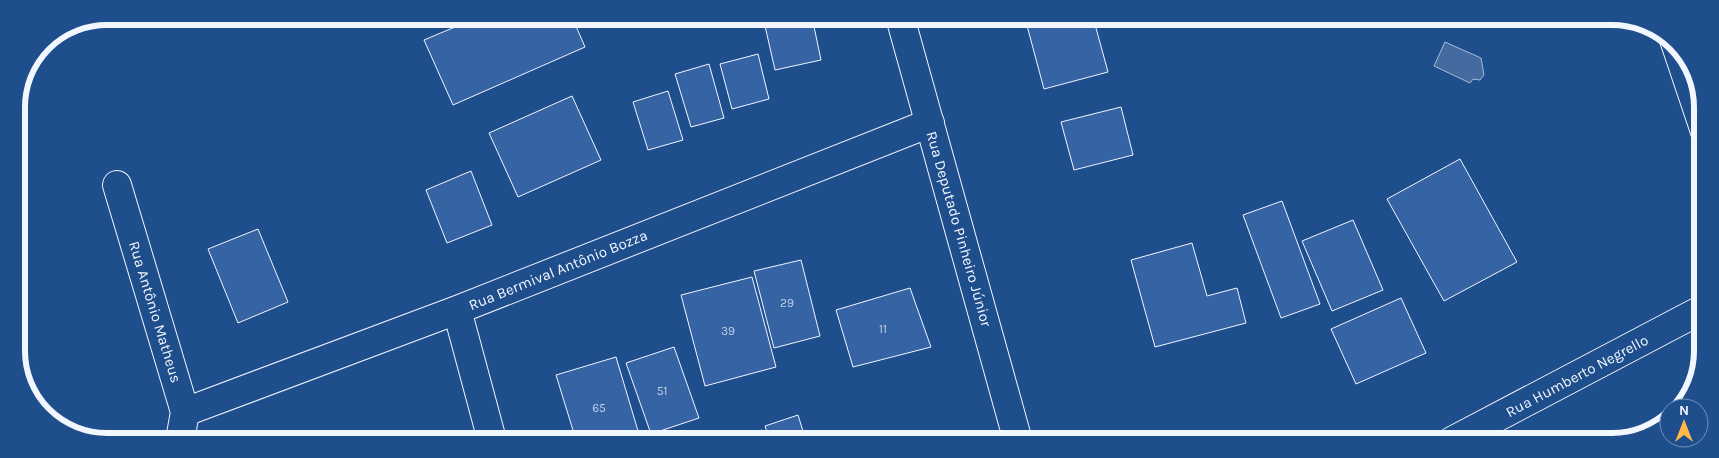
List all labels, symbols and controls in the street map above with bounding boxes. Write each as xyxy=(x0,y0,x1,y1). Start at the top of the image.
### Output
street label: Rua Deputado Pinheiro Júnior xyxy=(922,129,996,329)
street label: Rua Bermival Antônio Bozza xyxy=(466,226,650,314)
street label: Rua Antônio Matheus xyxy=(125,239,185,385)
house number: 29 xyxy=(780,296,794,310)
house number: 11 xyxy=(879,322,887,336)
house number: 39 xyxy=(721,324,735,338)
street label: Rua Humberto Negrello xyxy=(1503,331,1651,421)
house number: 51 xyxy=(657,384,667,398)
north arrow xyxy=(1659,398,1709,448)
house number: 65 xyxy=(592,401,606,415)
text: N xyxy=(1679,402,1689,419)

